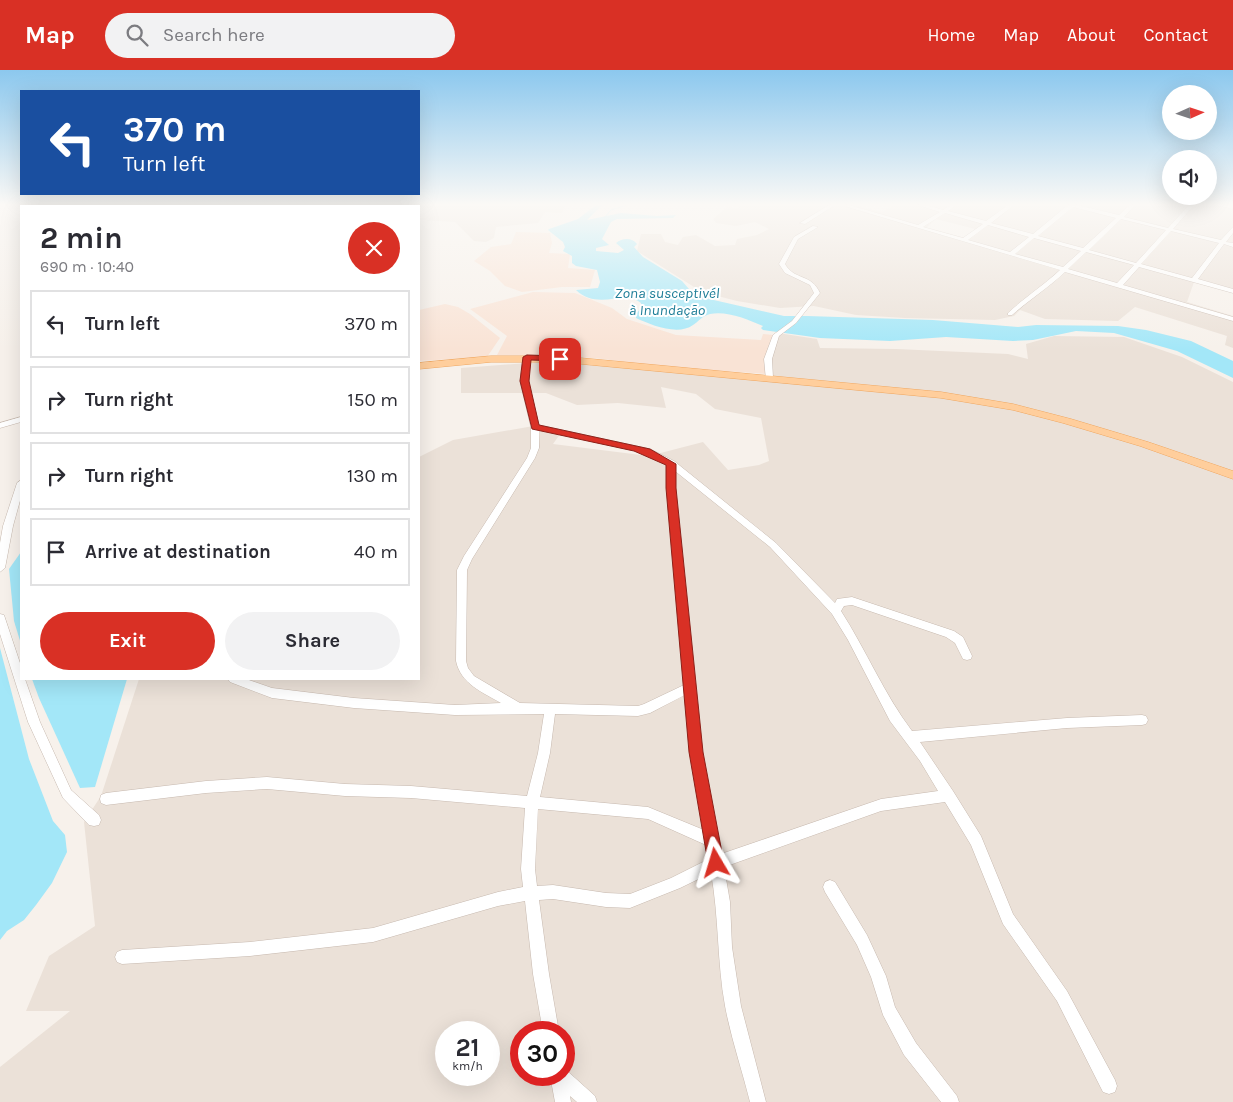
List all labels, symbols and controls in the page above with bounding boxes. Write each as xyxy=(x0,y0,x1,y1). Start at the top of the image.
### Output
search box xyxy=(105,13,455,58)
text: Map xyxy=(25,21,75,49)
icon: search xyxy=(123,21,151,49)
text: Search here xyxy=(163,24,265,46)
text: Home xyxy=(927,24,975,46)
text: Map xyxy=(1003,24,1039,46)
text: About xyxy=(1067,24,1116,46)
text: Contact xyxy=(1144,24,1208,46)
north arrow xyxy=(1162,85,1218,140)
map controls xyxy=(1162,85,1217,205)
text: 370 m xyxy=(123,109,226,150)
icon: left xyxy=(40,110,105,175)
button: sound xyxy=(1162,150,1217,205)
text: Turn left xyxy=(123,151,206,177)
text: 2 min xyxy=(40,220,123,256)
button: close xyxy=(348,222,400,274)
text: 690 m · 10:40 xyxy=(40,257,134,276)
water label: Zona susceptivél à Inundação xyxy=(614,284,720,319)
icon: left xyxy=(42,310,70,338)
text: Turn left xyxy=(85,313,160,335)
text: 370 m xyxy=(344,313,398,335)
pin xyxy=(539,338,581,380)
icon: arrive xyxy=(546,345,574,373)
icon: right xyxy=(42,386,70,414)
text: Turn right xyxy=(85,389,174,411)
text: 150 m xyxy=(347,389,398,411)
icon: right xyxy=(42,462,70,490)
text: Turn right xyxy=(85,465,174,487)
text: 130 m xyxy=(347,465,398,487)
icon: arrive xyxy=(42,538,70,566)
text: Arrive at destination xyxy=(85,541,271,563)
text: 40 m xyxy=(354,541,398,563)
button: Exit xyxy=(40,612,215,670)
button: Share xyxy=(225,612,400,670)
position arrow xyxy=(689,836,741,888)
speed limit sign: 30 xyxy=(510,1021,575,1086)
text: 21 xyxy=(455,1033,480,1062)
text: km/h xyxy=(452,1059,483,1073)

